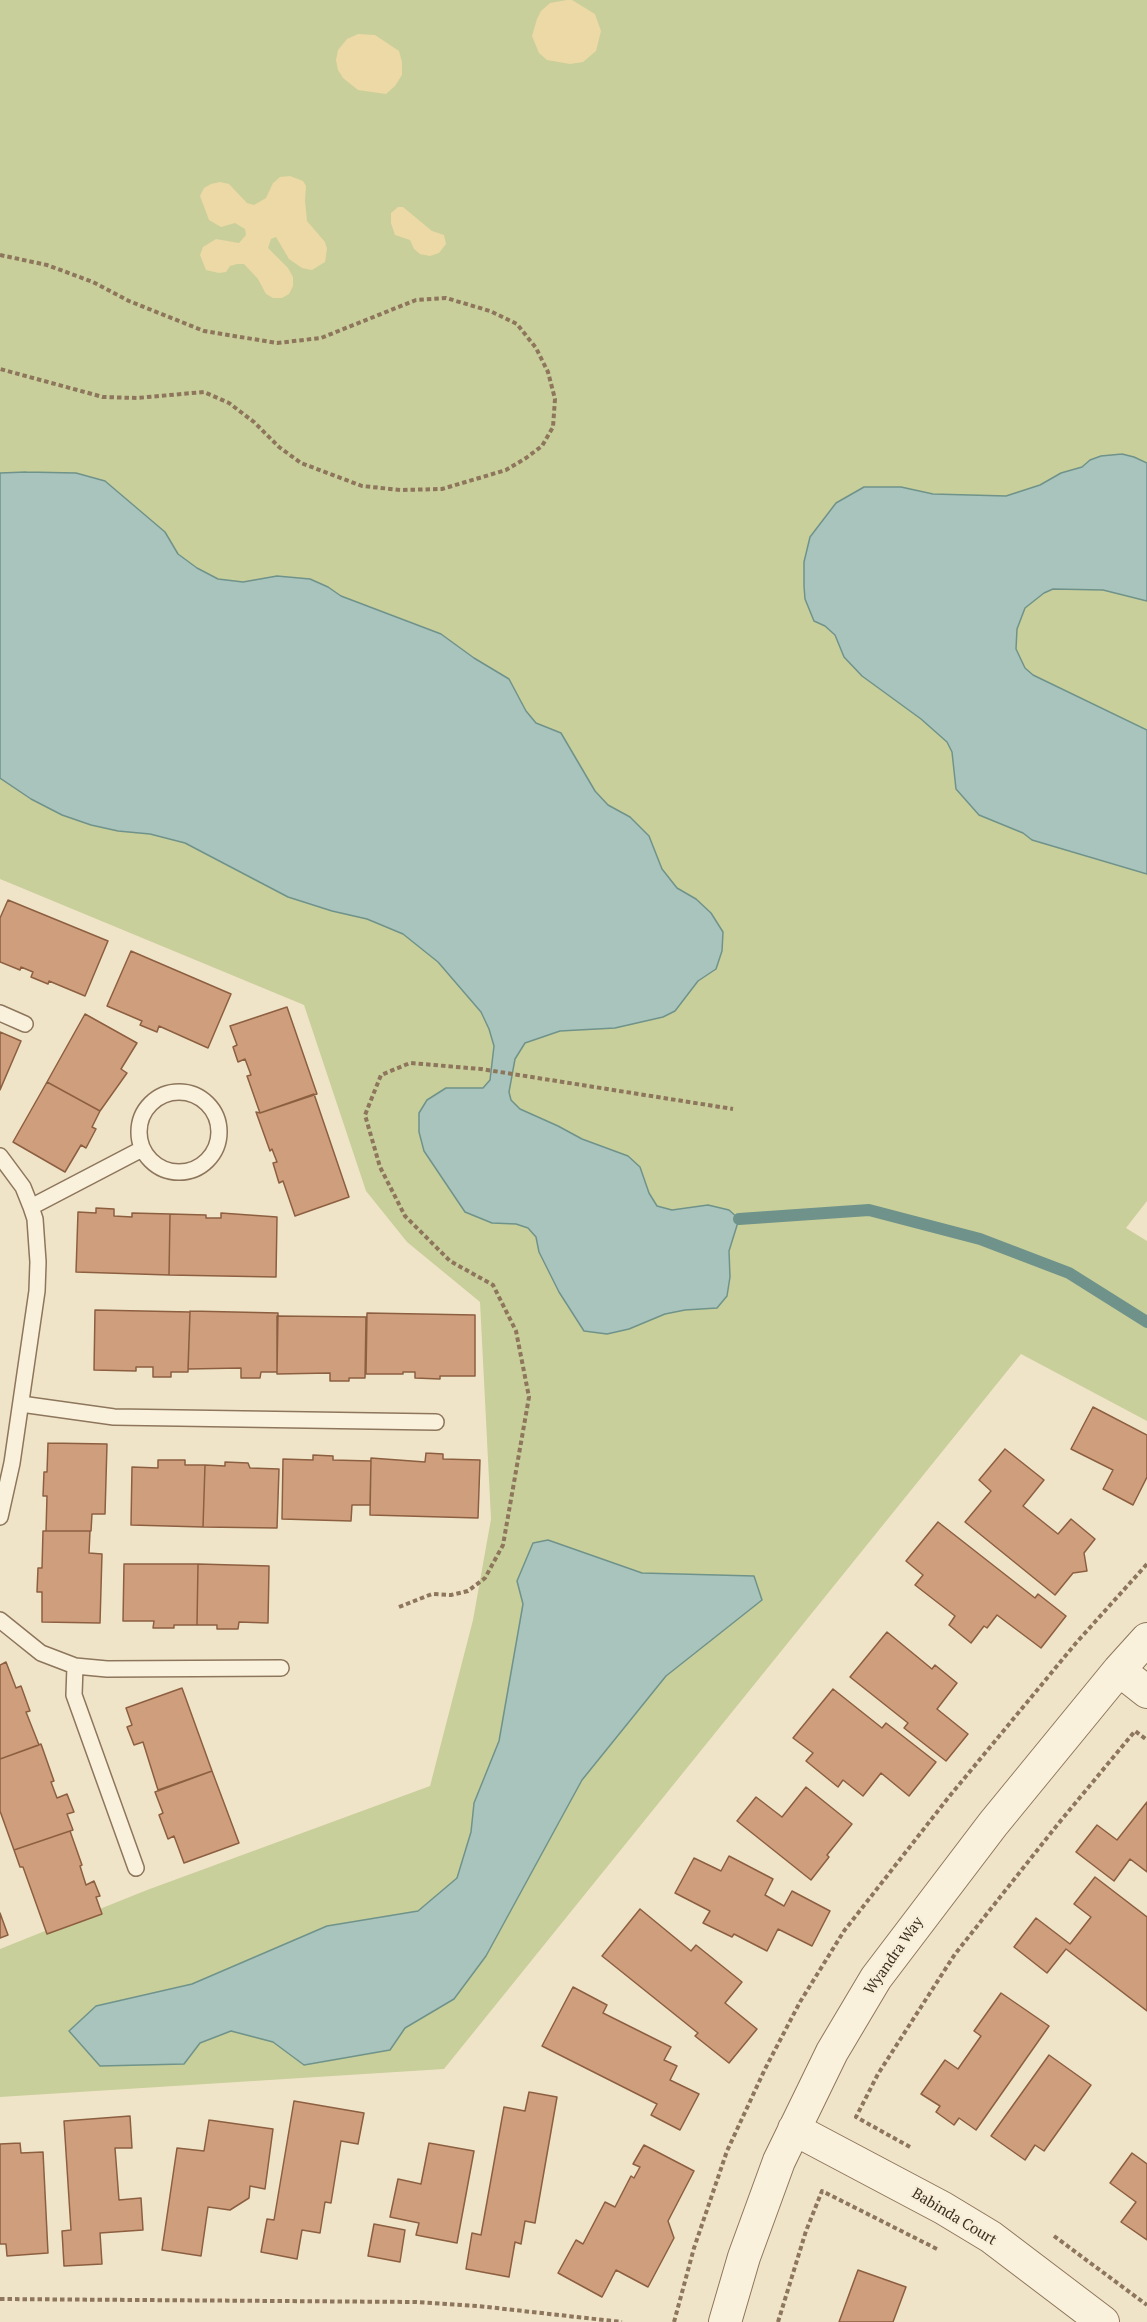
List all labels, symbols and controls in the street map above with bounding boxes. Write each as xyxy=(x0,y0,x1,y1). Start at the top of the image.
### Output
street label: Wyandra Way xyxy=(861,1914,927,1998)
street label: Babinda Court xyxy=(908,2185,1000,2249)

